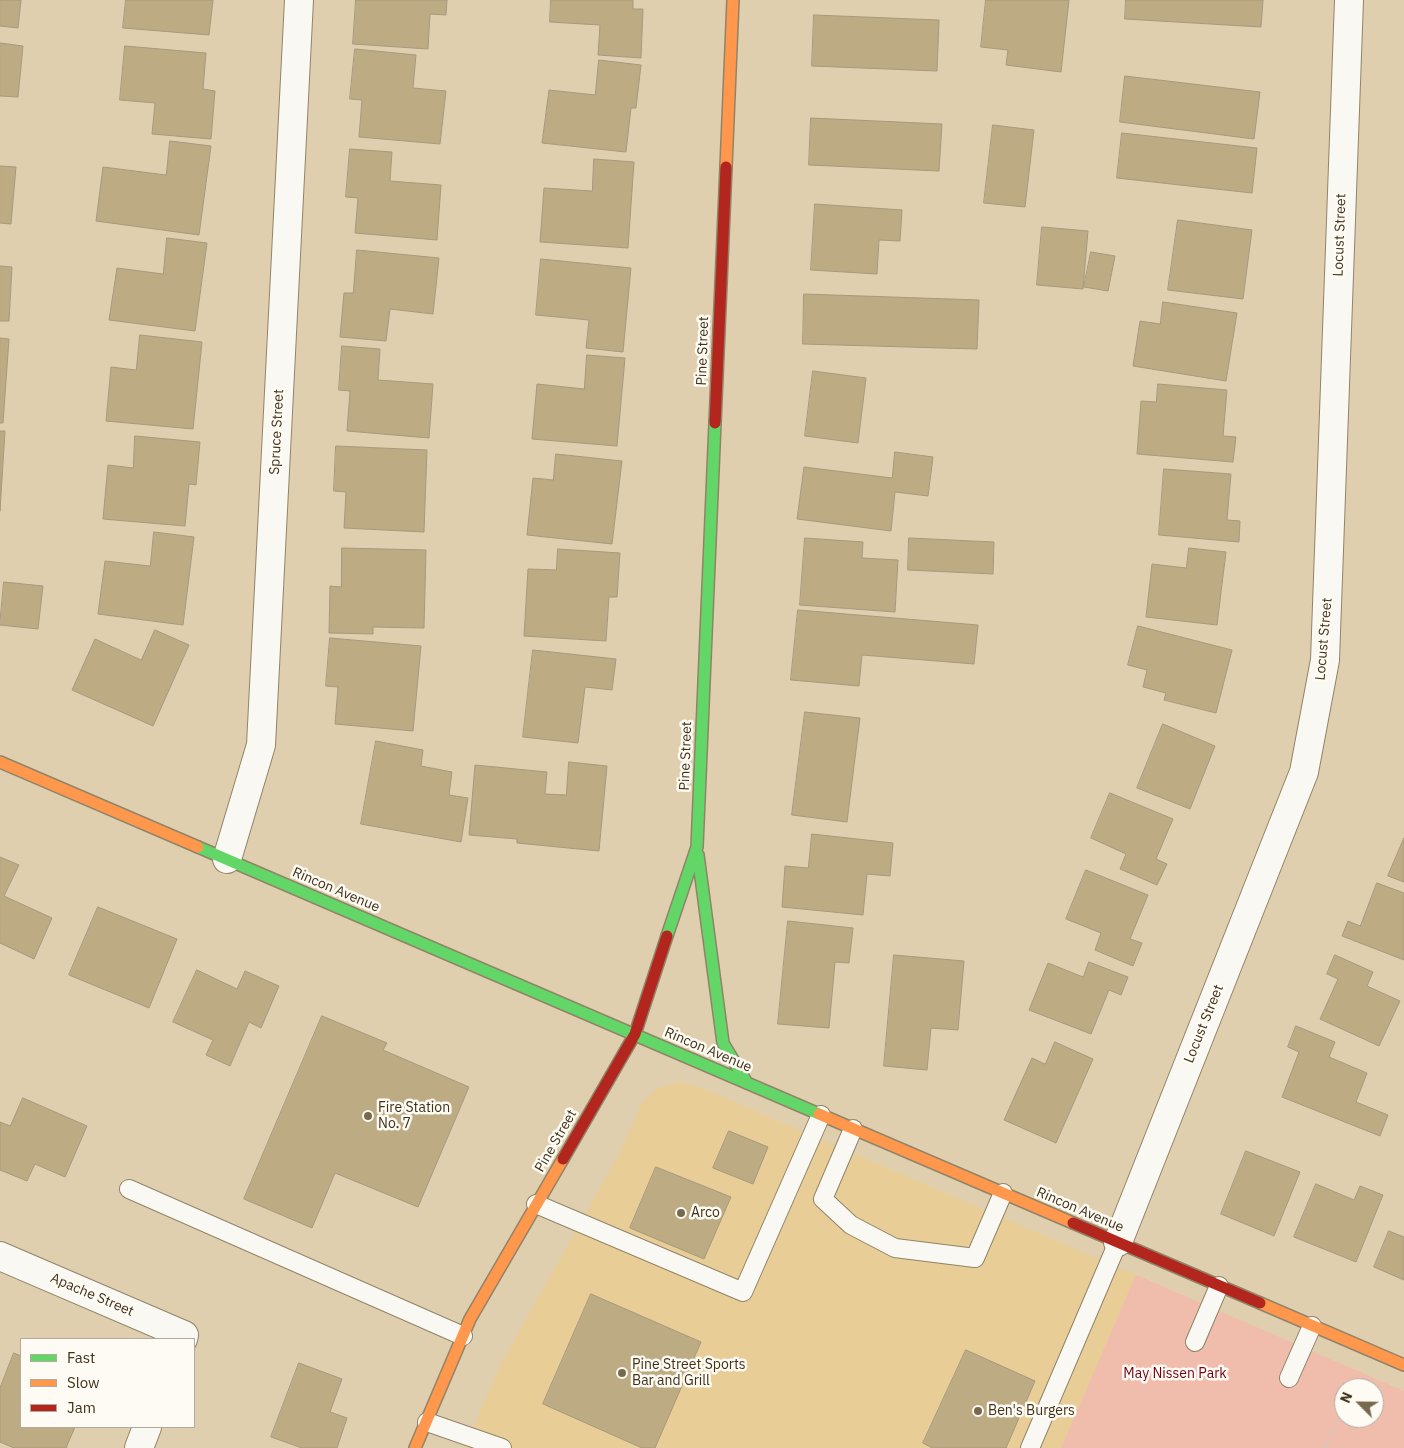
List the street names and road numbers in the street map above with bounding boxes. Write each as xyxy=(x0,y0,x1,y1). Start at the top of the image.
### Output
street label: Locust Street xyxy=(1330,193,1350,277)
street label: Pine Street xyxy=(693,316,713,386)
street label: Spruce Street xyxy=(266,389,288,475)
street label: Locust Street xyxy=(1312,597,1336,681)
street label: Pine Street xyxy=(676,721,696,791)
street label: Rincon Avenue xyxy=(290,864,382,916)
street label: Locust Street xyxy=(1181,982,1227,1066)
street label: Rincon Avenue xyxy=(662,1024,754,1076)
street label: Pine Street xyxy=(531,1107,581,1175)
street label: Rincon Avenue xyxy=(1034,1184,1126,1236)
street label: Apache Street xyxy=(48,1270,136,1320)

